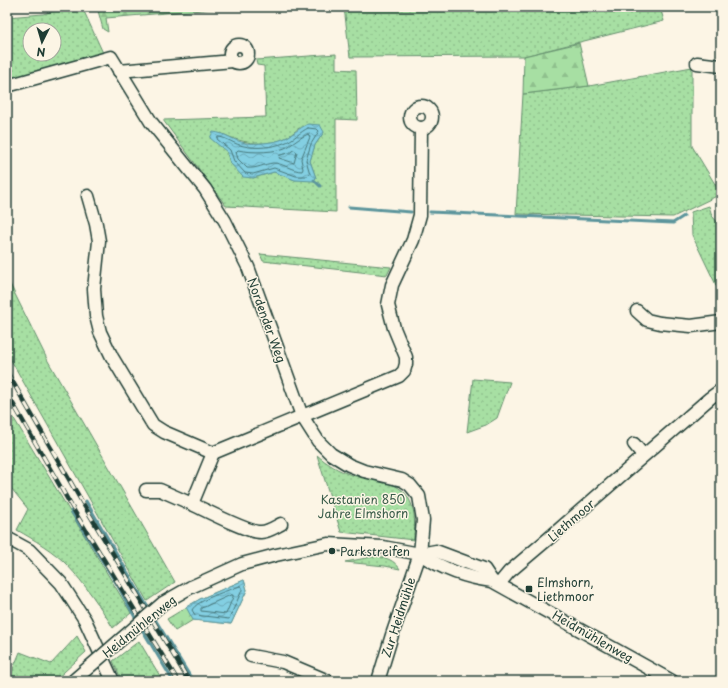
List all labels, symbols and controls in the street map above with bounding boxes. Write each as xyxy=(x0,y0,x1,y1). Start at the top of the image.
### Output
north arrow xyxy=(22,22,62,62)
text: N xyxy=(36,44,46,61)
street label: Nordender Weg xyxy=(243,275,291,365)
park label: Kastanien 850 Jahre Elmshorn xyxy=(318,490,408,522)
street label: Liethmoor xyxy=(544,494,599,546)
place label: Parkstreifen xyxy=(340,542,410,560)
marker: Parkstreifen xyxy=(327,546,337,556)
place label: Elmshorn, Liethmoor xyxy=(537,573,594,605)
street label: Zur Heidmühle xyxy=(377,574,420,660)
marker: Elmshorn, Liethmoor xyxy=(524,584,534,594)
street label: Heidmühlenweg xyxy=(98,591,180,661)
street label: Heidmühlenweg xyxy=(549,606,637,666)

